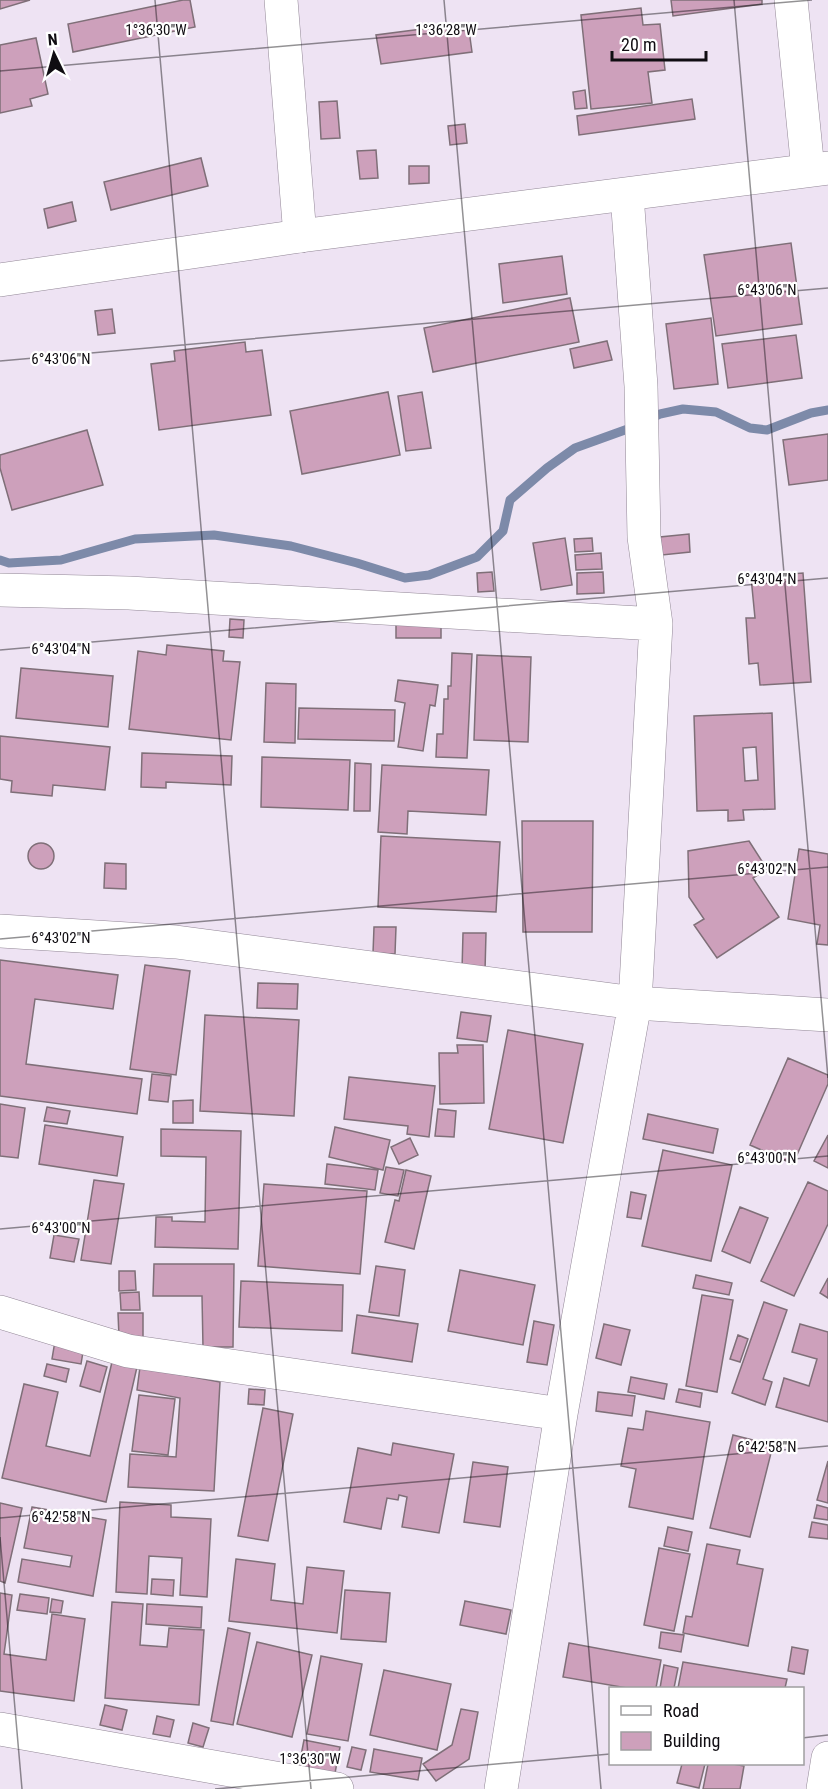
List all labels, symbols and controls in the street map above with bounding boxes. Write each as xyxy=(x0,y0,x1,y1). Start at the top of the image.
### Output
text: 1°36'30"W xyxy=(125,21,187,39)
text: 1°36'28"W xyxy=(415,21,477,39)
north arrow xyxy=(24,24,84,84)
scale bar xyxy=(612,24,706,62)
text: N xyxy=(47,30,58,49)
text: 20 m xyxy=(621,34,656,55)
text: 6°43'06"N xyxy=(737,281,797,299)
text: 6°43'06"N xyxy=(31,350,91,368)
text: 6°43'04"N xyxy=(737,570,797,588)
text: 6°43'04"N xyxy=(31,640,91,658)
text: 6°43'02"N xyxy=(737,860,797,878)
text: 6°43'02"N xyxy=(31,929,91,947)
text: 6°43'00"N xyxy=(737,1149,797,1167)
text: 6°43'00"N xyxy=(31,1219,91,1237)
text: 6°42'58"N xyxy=(737,1438,797,1456)
text: 6°42'58"N xyxy=(31,1508,91,1526)
legend xyxy=(609,1687,804,1765)
text: Road xyxy=(663,1700,699,1721)
text: Building xyxy=(663,1730,720,1751)
text: 1°36'30"W xyxy=(279,1750,341,1768)

